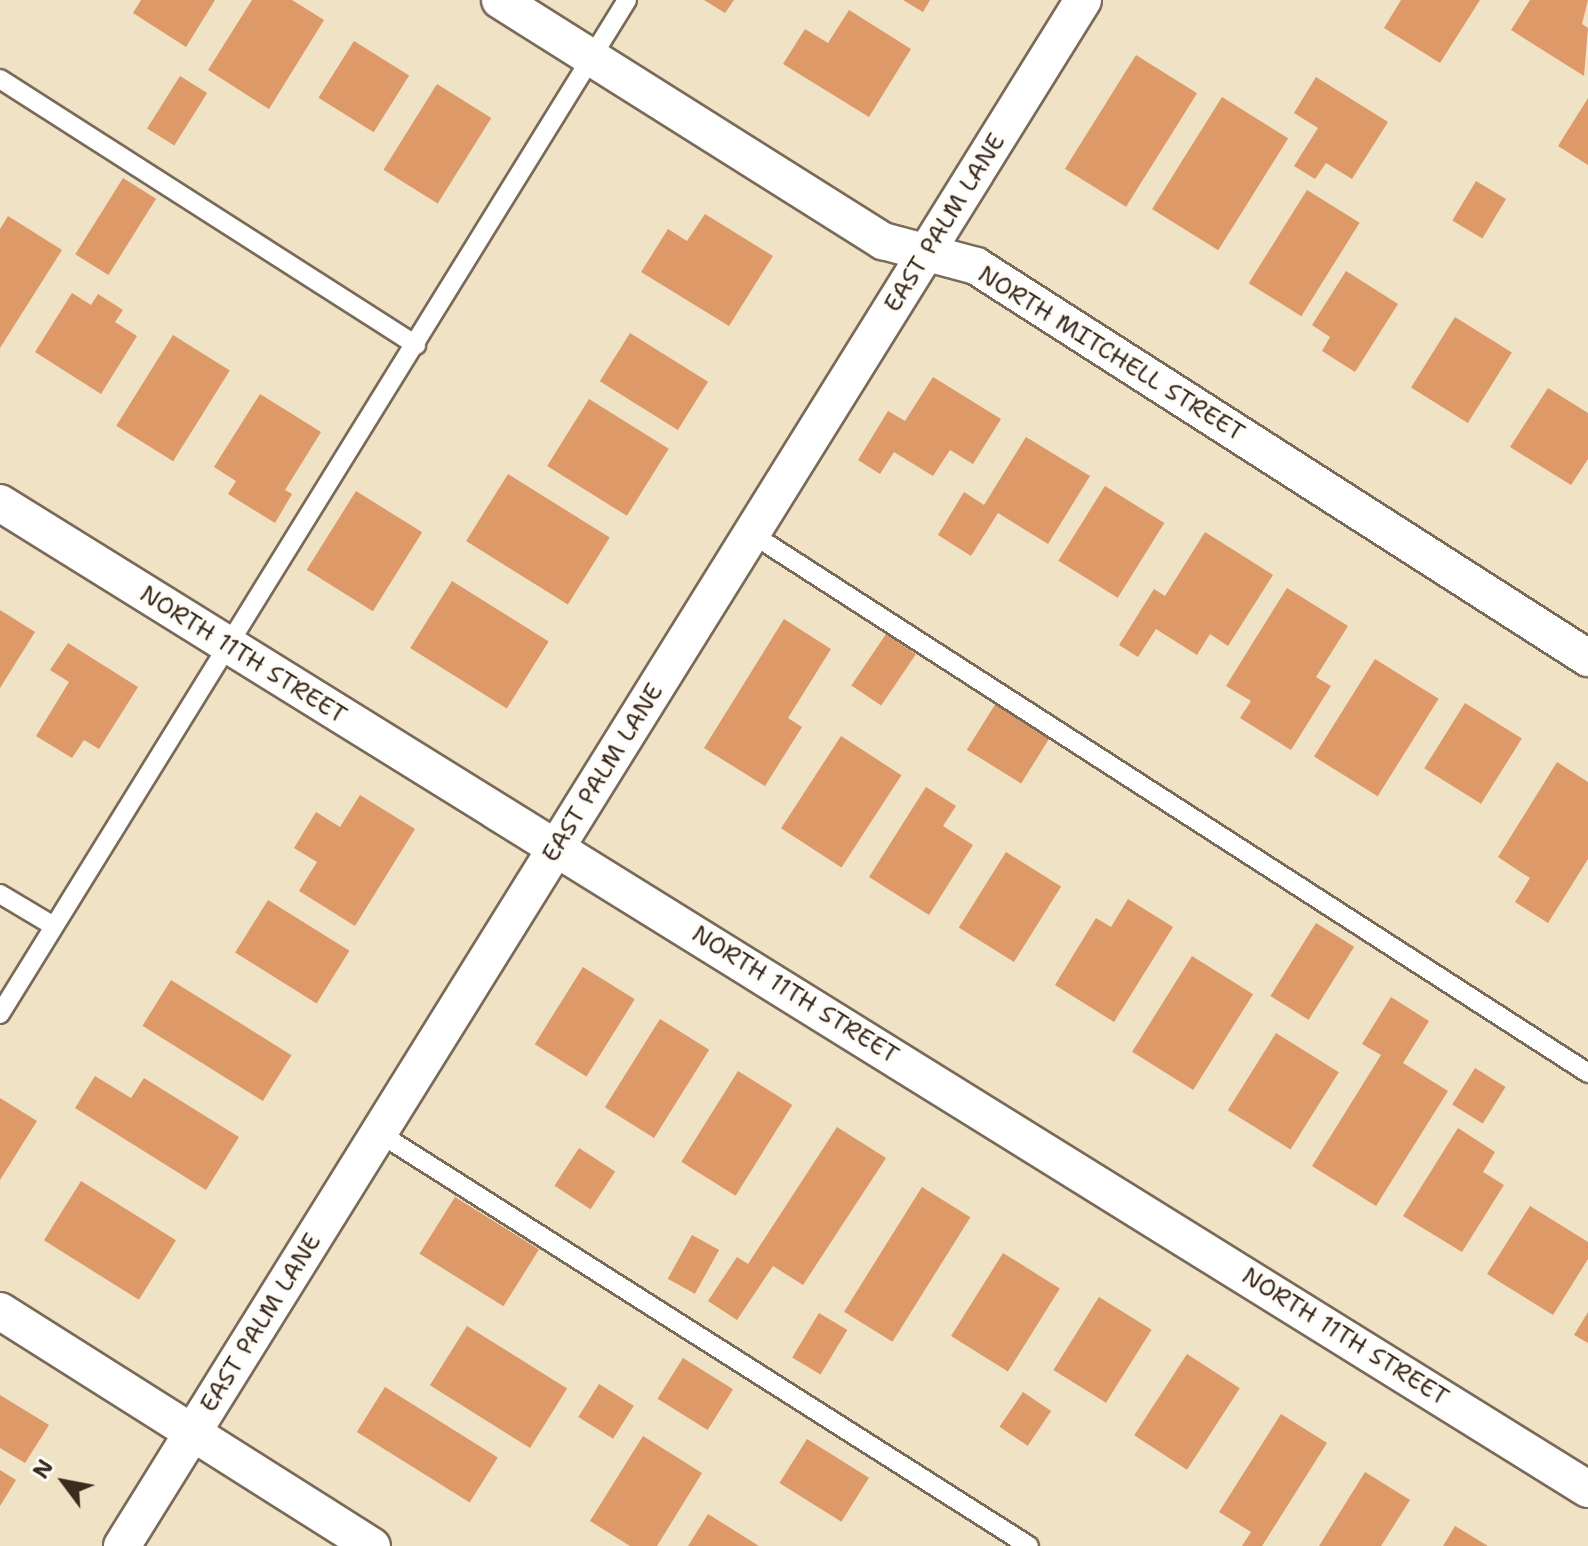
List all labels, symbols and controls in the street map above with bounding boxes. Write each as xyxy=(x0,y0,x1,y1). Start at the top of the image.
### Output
street label: EAST PALM LANE xyxy=(878,128,1012,318)
street label: NORTH MITCHELL STREET xyxy=(973,260,1249,448)
street label: NORTH 11TH STREET xyxy=(134,580,352,730)
street label: EAST PALM LANE xyxy=(536,678,670,868)
street label: NORTH 11TH STREET xyxy=(686,920,904,1070)
street label: EAST PALM LANE xyxy=(194,1228,328,1418)
street label: NORTH 11TH STREET xyxy=(1236,1262,1454,1412)
north arrow xyxy=(24,1442,104,1522)
text: N xyxy=(26,1454,60,1484)

